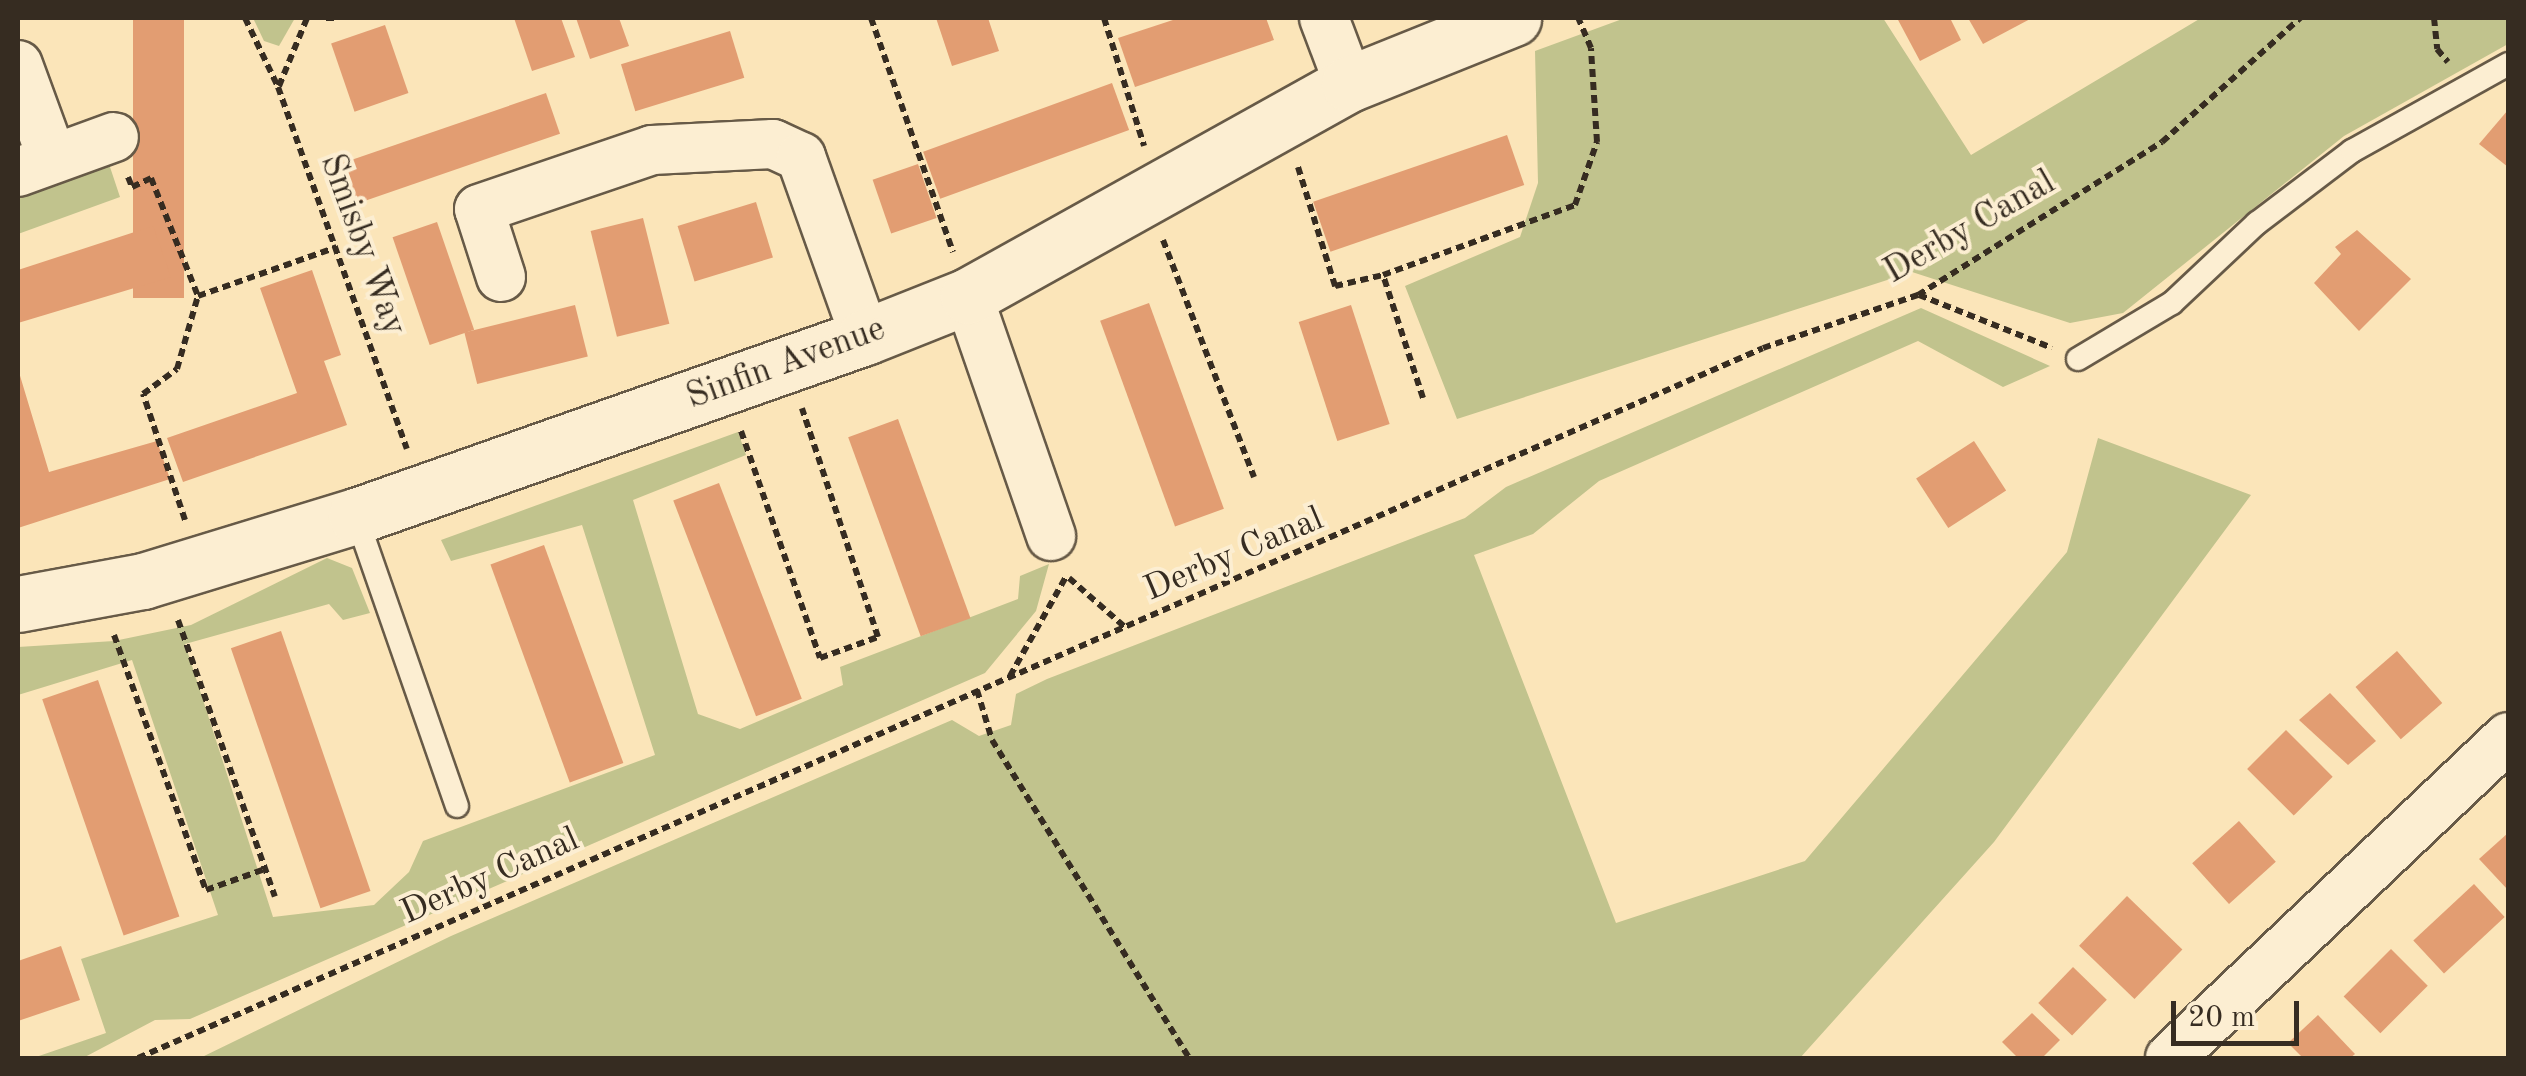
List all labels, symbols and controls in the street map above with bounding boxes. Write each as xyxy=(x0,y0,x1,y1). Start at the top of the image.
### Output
street label: Smisby Way xyxy=(310,148,414,342)
street label: Derby Canal xyxy=(1877,162,2063,294)
street label: Sinfin Avenue xyxy=(681,309,891,419)
street label: Derby Canal xyxy=(1138,498,1330,612)
street label: Derby Canal xyxy=(394,819,586,935)
scale bar xyxy=(2176,981,2304,1043)
text: 20 m xyxy=(2188,1003,2255,1033)

